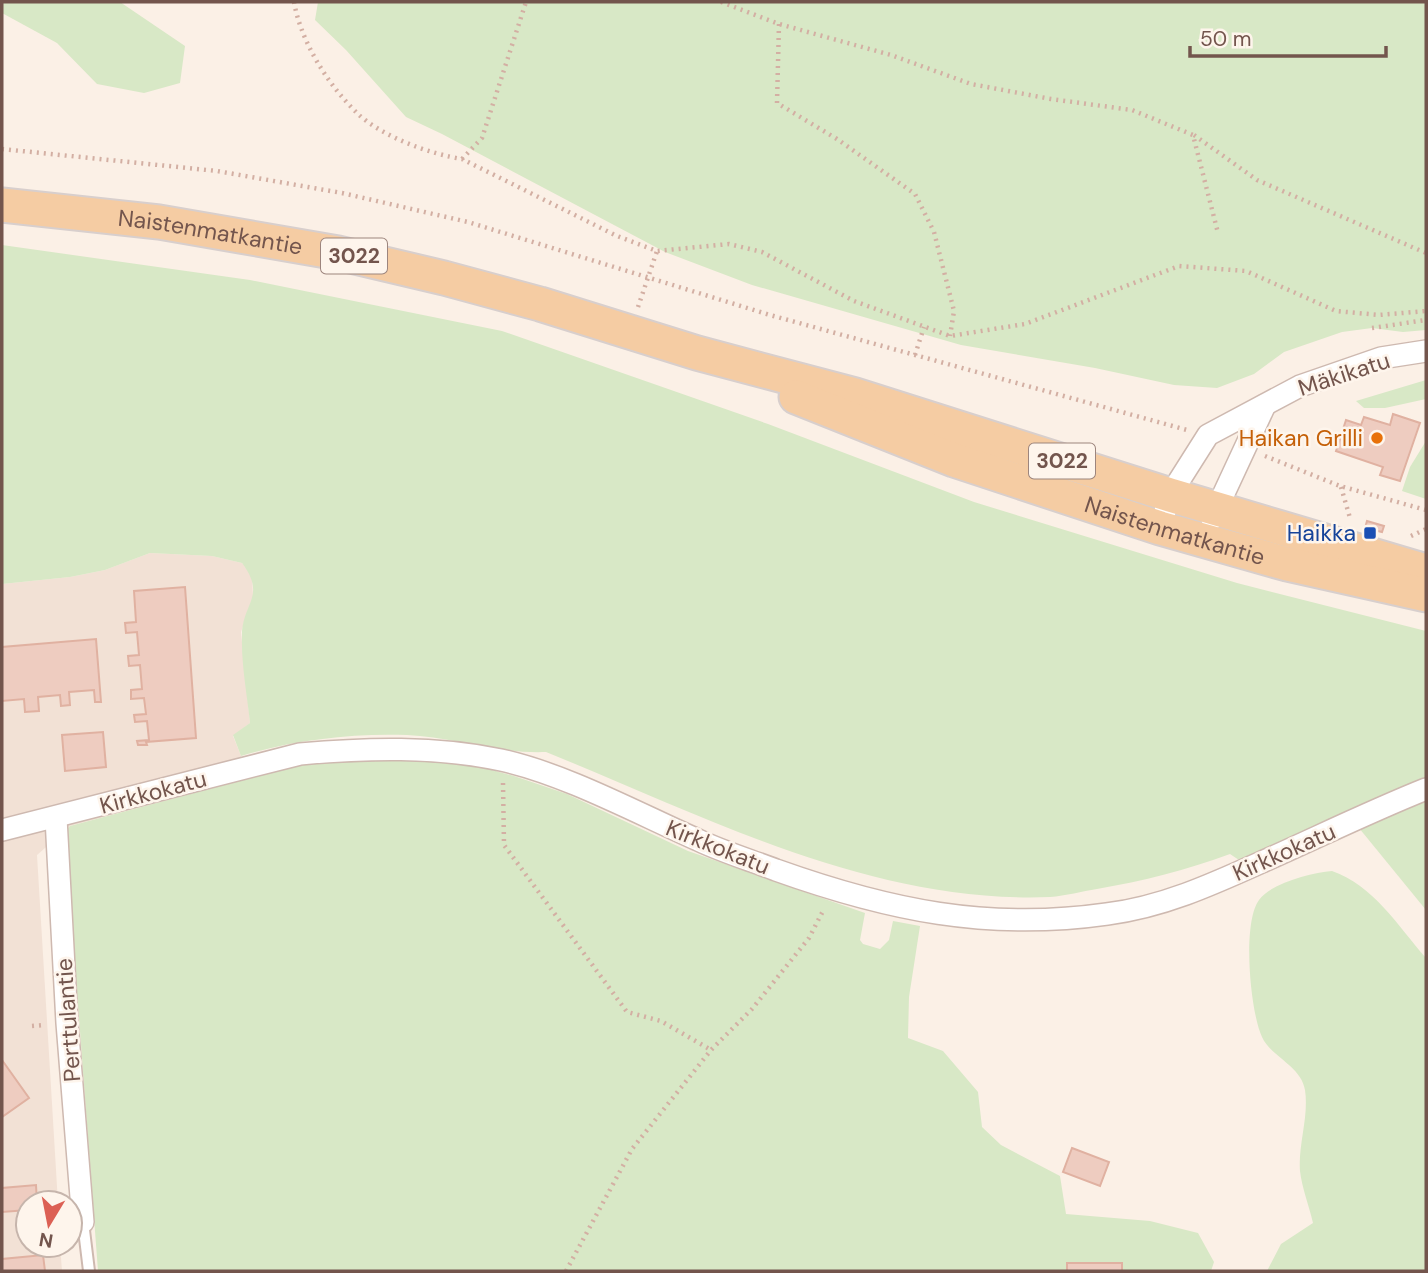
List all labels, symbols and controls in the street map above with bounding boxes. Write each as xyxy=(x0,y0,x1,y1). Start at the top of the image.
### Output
scale bar xyxy=(1190,14,1386,58)
text: 50 m xyxy=(1200,25,1251,53)
street label: Naistenmatkantie xyxy=(116,203,305,262)
road number: 3022 xyxy=(321,238,387,274)
street label: Mäkikatu xyxy=(1294,345,1394,403)
place label: Haikan Grilli xyxy=(1239,423,1363,453)
marker: Haikan Grilli xyxy=(1369,430,1385,446)
road number: 3022 xyxy=(1029,444,1095,478)
street label: Naistenmatkantie xyxy=(1081,489,1268,572)
place label: Haikka xyxy=(1287,518,1356,548)
marker: Haikka xyxy=(1362,525,1378,541)
street label: Kirkkokatu xyxy=(96,763,210,821)
street label: Kirkkokatu xyxy=(662,813,774,881)
street label: Kirkkokatu xyxy=(1228,816,1340,888)
street label: Perttulantie xyxy=(49,957,87,1083)
north arrow xyxy=(14,1189,84,1259)
text: N xyxy=(37,1227,55,1254)

